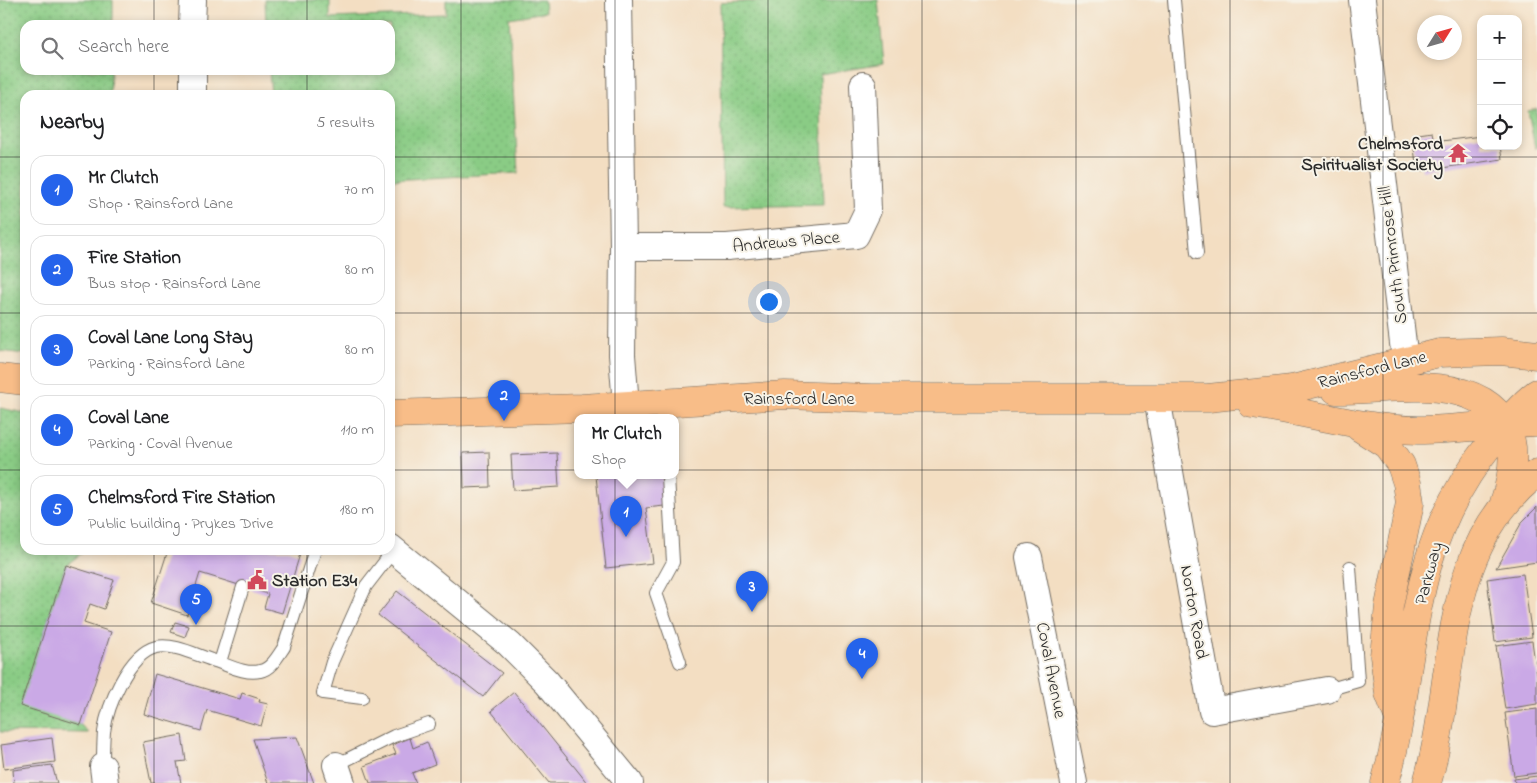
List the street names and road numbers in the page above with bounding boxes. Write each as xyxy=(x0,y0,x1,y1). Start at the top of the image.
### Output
street label: South Primrose Hill xyxy=(1373,184,1415,325)
street label: Andrews Place xyxy=(732,225,842,261)
street label: Rainsford Lane xyxy=(1315,345,1430,397)
street label: Rainsford Lane xyxy=(743,387,855,413)
street label: Parkway xyxy=(1409,539,1451,608)
street label: Norton Road xyxy=(1172,563,1214,661)
street label: Coval Avenue xyxy=(1028,620,1072,722)

